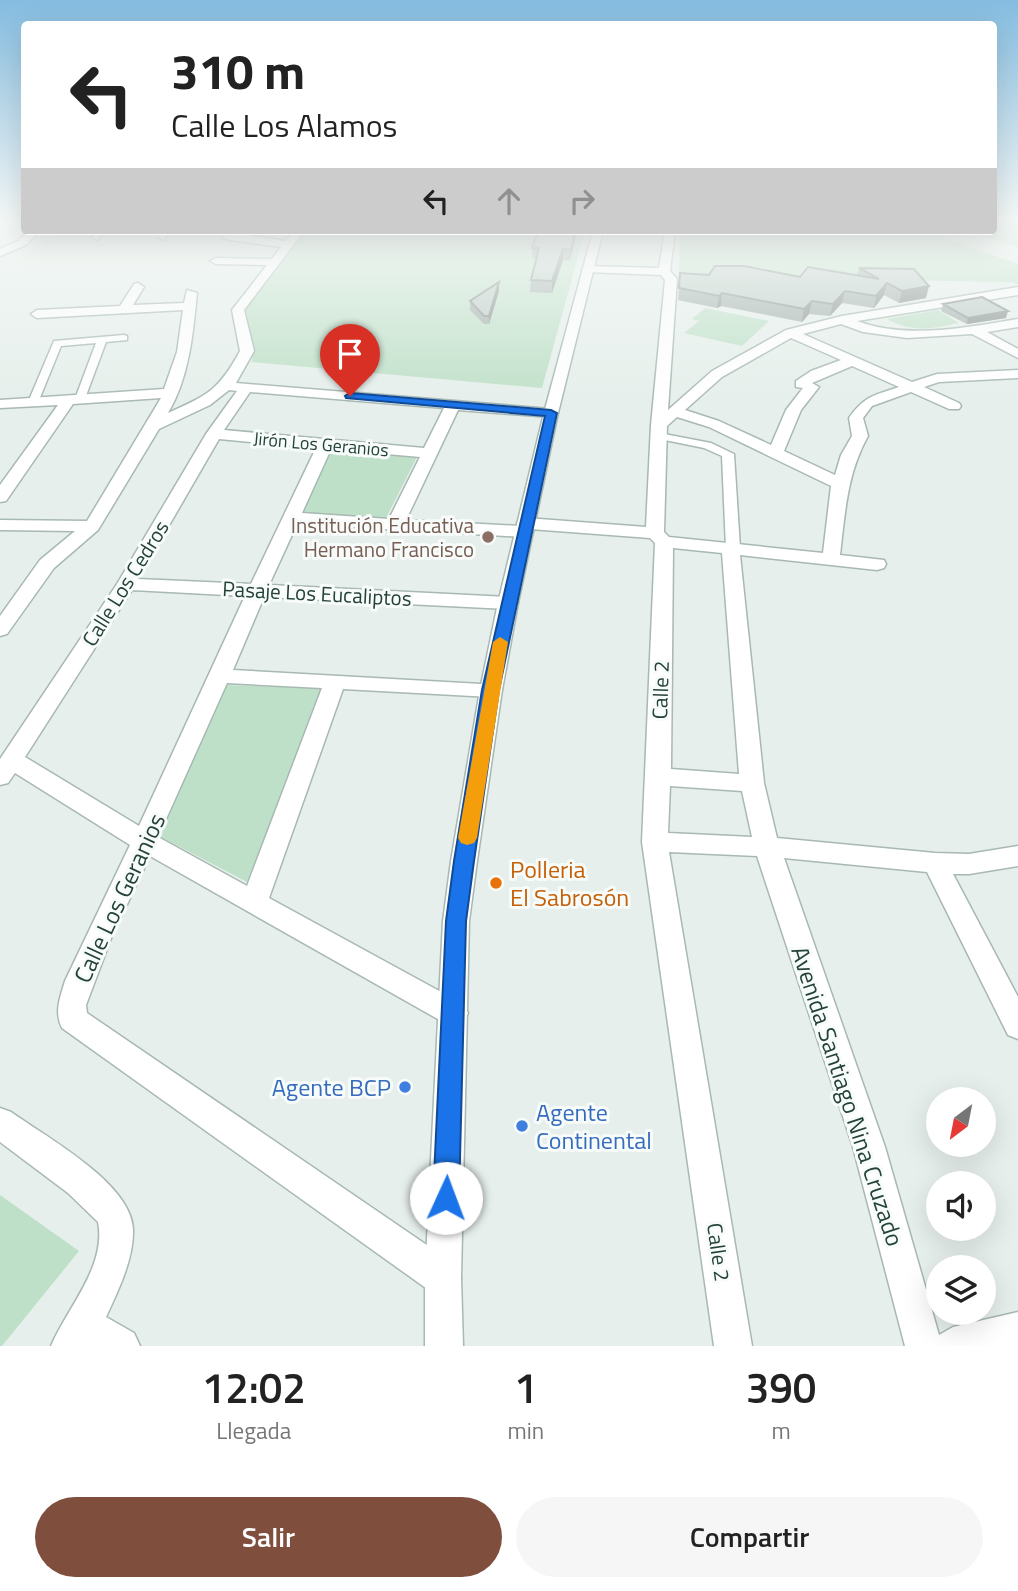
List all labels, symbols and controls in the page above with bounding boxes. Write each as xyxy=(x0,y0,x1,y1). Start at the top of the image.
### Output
text: 310 m xyxy=(171,33,305,108)
icon: left xyxy=(56,49,147,140)
text: Calle Los Alamos xyxy=(171,101,397,149)
icon: left xyxy=(417,182,455,220)
icon: ahead xyxy=(490,182,528,220)
icon: right xyxy=(563,182,601,220)
pin xyxy=(320,324,380,396)
icon: arrive xyxy=(331,335,369,373)
street label: Jirón Los Geranios xyxy=(252,425,390,463)
place label: Institución Educativa Hermano Francisco xyxy=(291,509,474,565)
street label: Calle Los Cedros xyxy=(74,514,176,652)
marker: Institución Educativa Hermano Francisco xyxy=(480,529,496,545)
street label: Pasaje Los Eucaliptos xyxy=(222,572,412,614)
street label: Calle 2 xyxy=(643,660,677,720)
street label: Calle Los Geranios xyxy=(64,807,174,989)
place label: Polleria El Sabrosón xyxy=(510,851,629,915)
marker: Polleria El Sabrosón xyxy=(488,875,504,891)
street label: Avenida Santiago Nina Cruzado xyxy=(782,941,914,1251)
place label: Agente BCP xyxy=(272,1069,391,1105)
marker: Agente BCP xyxy=(397,1079,413,1095)
north arrow xyxy=(926,1087,996,1157)
map controls xyxy=(926,1087,996,1325)
place label: Agente Continental xyxy=(536,1094,652,1158)
marker: Agente Continental xyxy=(514,1118,530,1134)
position arrow xyxy=(409,1161,483,1235)
button: sound xyxy=(926,1171,996,1241)
street label: Calle 2 xyxy=(699,1221,739,1283)
button: layers xyxy=(926,1255,996,1325)
text: 12:02 xyxy=(202,1355,306,1419)
text: 1 xyxy=(514,1355,538,1419)
text: 390 xyxy=(746,1355,816,1419)
text: Llegada xyxy=(216,1413,291,1448)
text: min xyxy=(507,1413,544,1448)
text: m xyxy=(771,1413,791,1448)
button: Salir xyxy=(35,1497,502,1577)
button: Compartir xyxy=(516,1497,983,1577)

